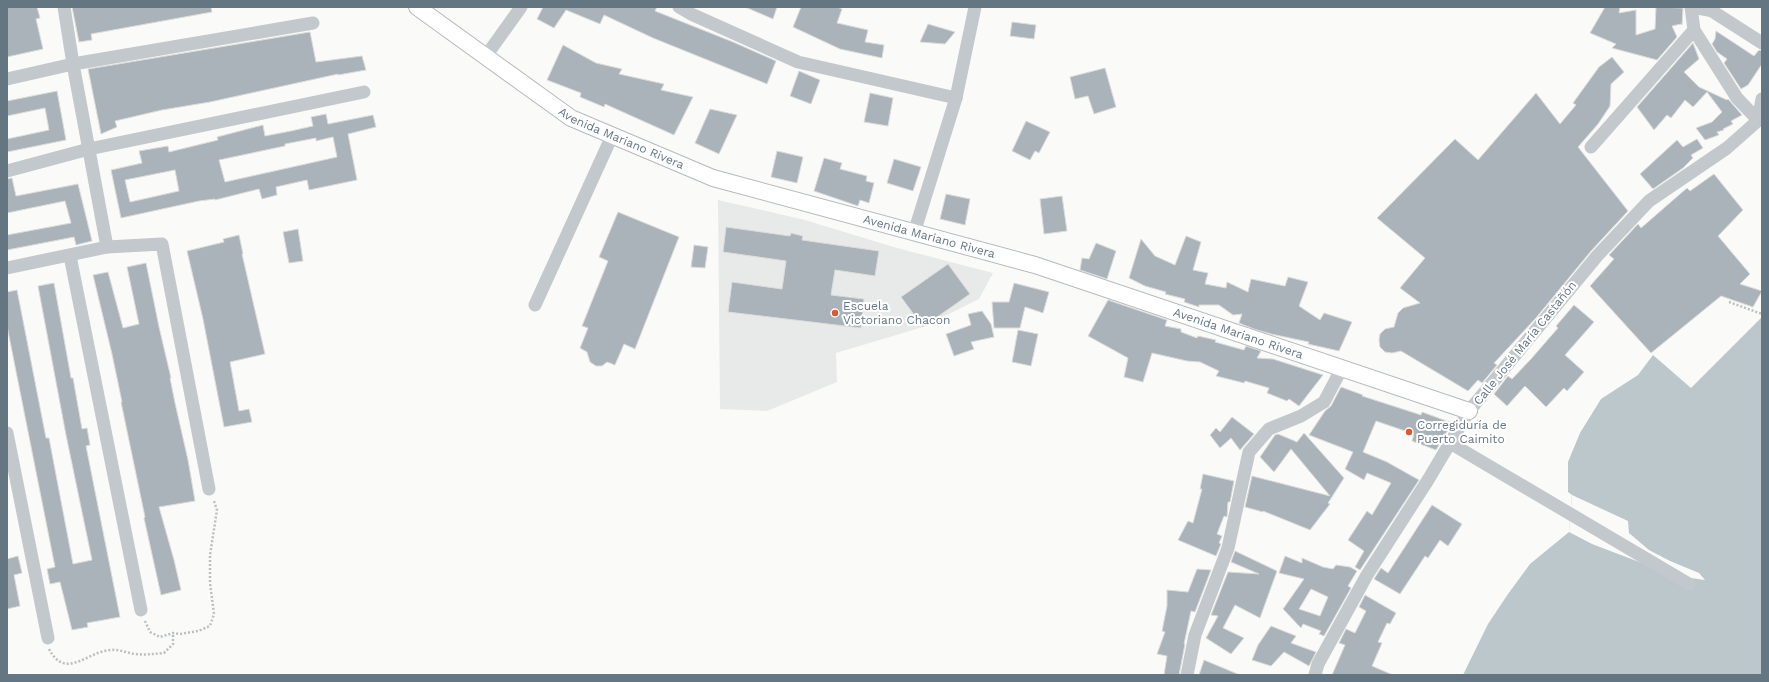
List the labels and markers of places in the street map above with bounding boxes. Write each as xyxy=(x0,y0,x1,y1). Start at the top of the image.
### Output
place label: Escuela Victoriano Chacon xyxy=(843,299,950,327)
marker: Escuela Victoriano Chacon xyxy=(830,308,840,318)
place label: Corregiduría de Puerto Caimito xyxy=(1417,418,1507,446)
marker: Corregiduría de Puerto Caimito xyxy=(1404,427,1414,437)

